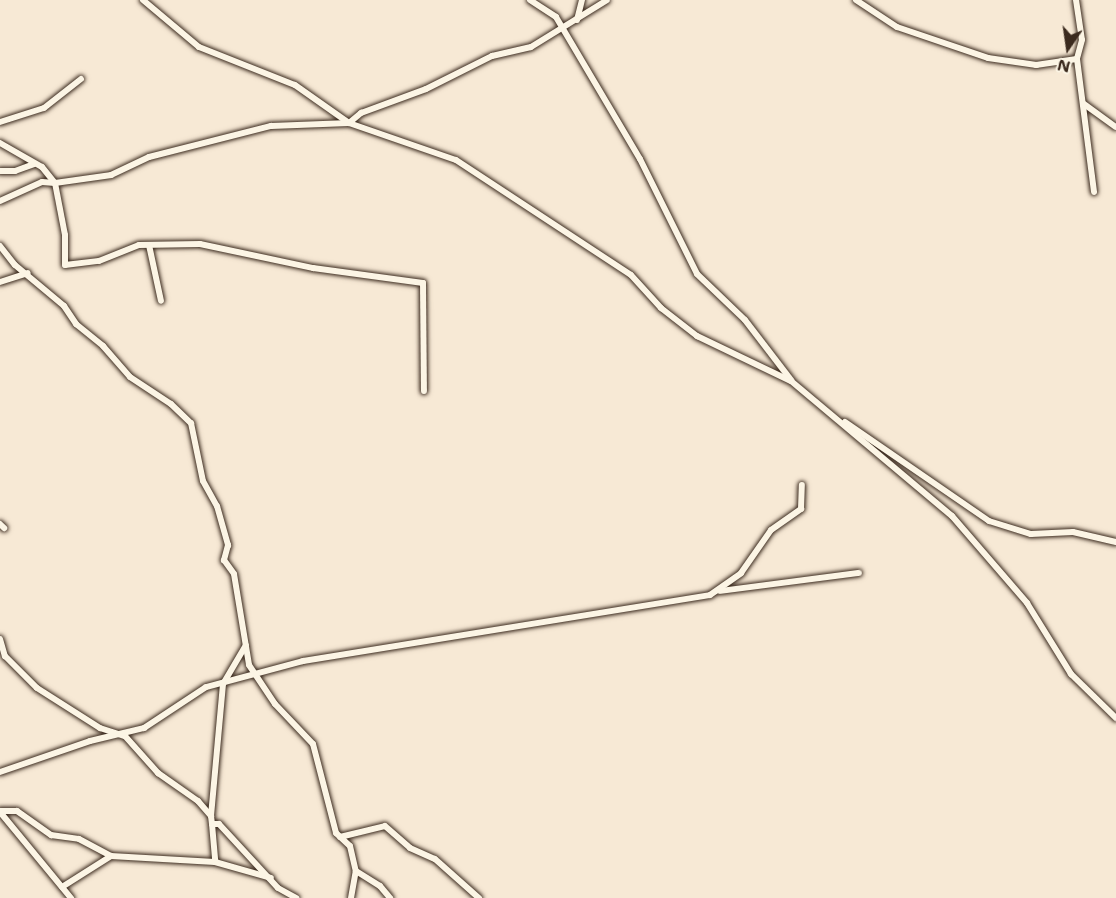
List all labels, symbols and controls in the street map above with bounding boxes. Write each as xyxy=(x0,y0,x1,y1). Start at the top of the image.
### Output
north arrow xyxy=(1038,18,1098,78)
text: N xyxy=(1055,54,1072,78)

